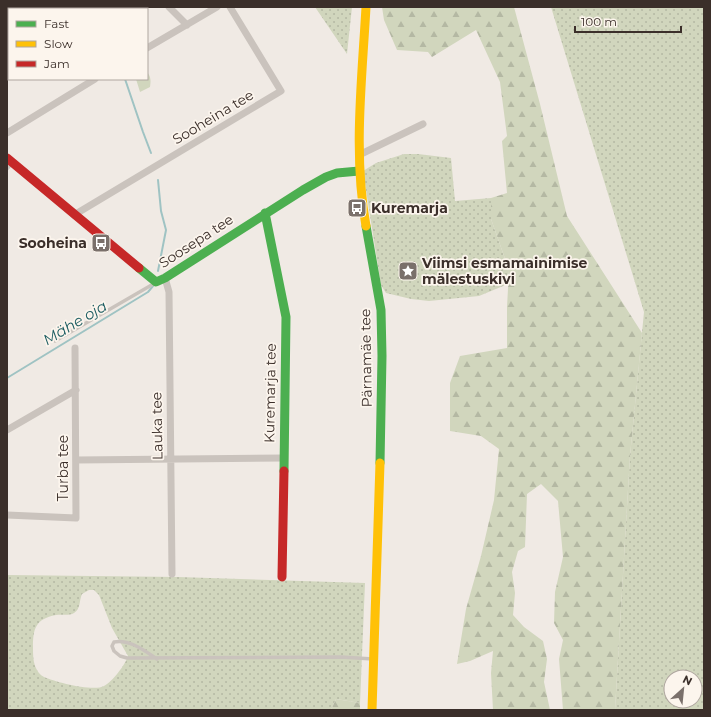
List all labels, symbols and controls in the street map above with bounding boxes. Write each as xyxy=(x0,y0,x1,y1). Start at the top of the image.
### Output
legend xyxy=(8,8,148,80)
scale bar xyxy=(575,8,681,34)
text: 100 m xyxy=(581,14,617,29)
text: Fast xyxy=(44,16,69,31)
text: Slow xyxy=(44,36,73,51)
text: Jam xyxy=(43,56,70,71)
street label: Sooheina tee xyxy=(169,86,257,148)
bus stop icon: Kuremarja xyxy=(346,197,368,219)
place label: Kuremarja xyxy=(371,199,448,217)
street label: Soosepa tee xyxy=(155,210,237,272)
bus stop icon: Sooheina xyxy=(90,232,112,254)
place label: Sooheina xyxy=(19,234,87,252)
place label: Viimsi esmamainimise mälestuskivi xyxy=(421,254,587,288)
place icon: Viimsi esmamainimise mälestuskivi xyxy=(397,260,419,282)
water label: Mähe oja xyxy=(39,296,110,349)
street label: Pärnamäe tee xyxy=(356,308,376,408)
street label: Kuremarja tee xyxy=(260,343,280,443)
street label: Lauka tee xyxy=(147,392,167,460)
street label: Turba tee xyxy=(54,435,72,501)
north arrow xyxy=(663,669,703,709)
text: N xyxy=(680,672,695,688)

